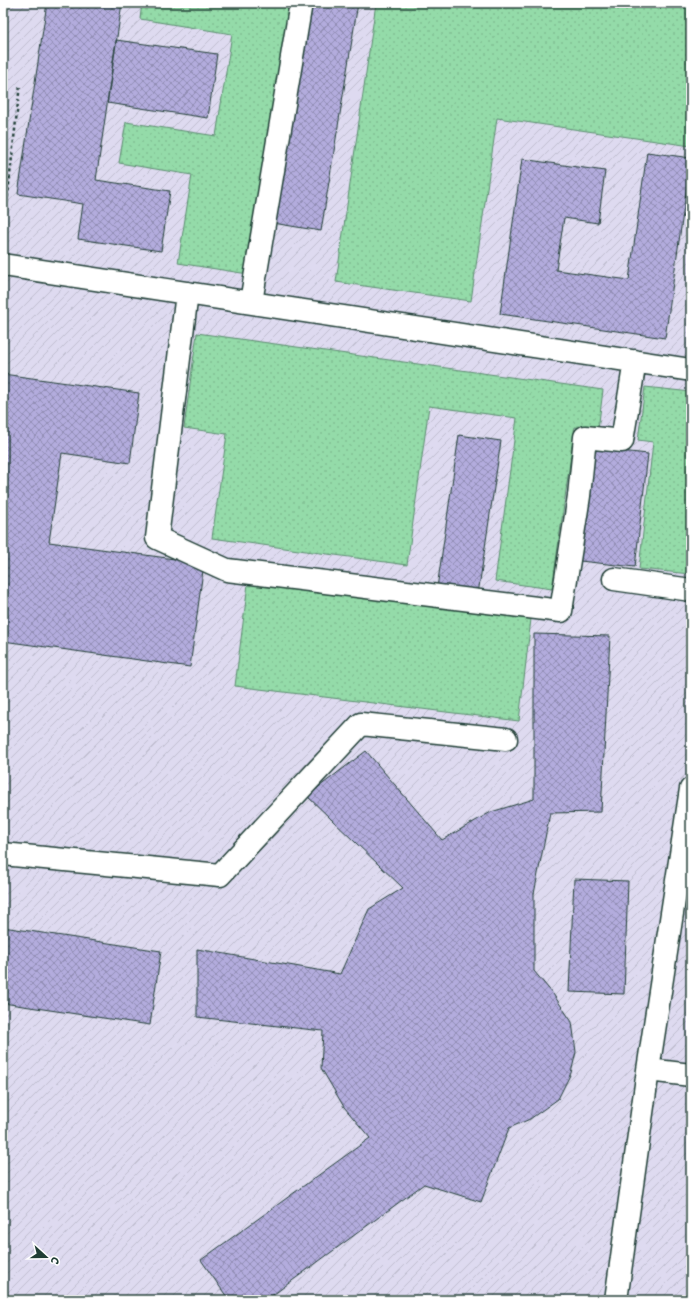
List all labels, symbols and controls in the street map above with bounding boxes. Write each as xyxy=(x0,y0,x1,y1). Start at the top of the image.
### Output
north arrow xyxy=(26,1237,66,1277)
text: С xyxy=(47,1255,63,1266)

